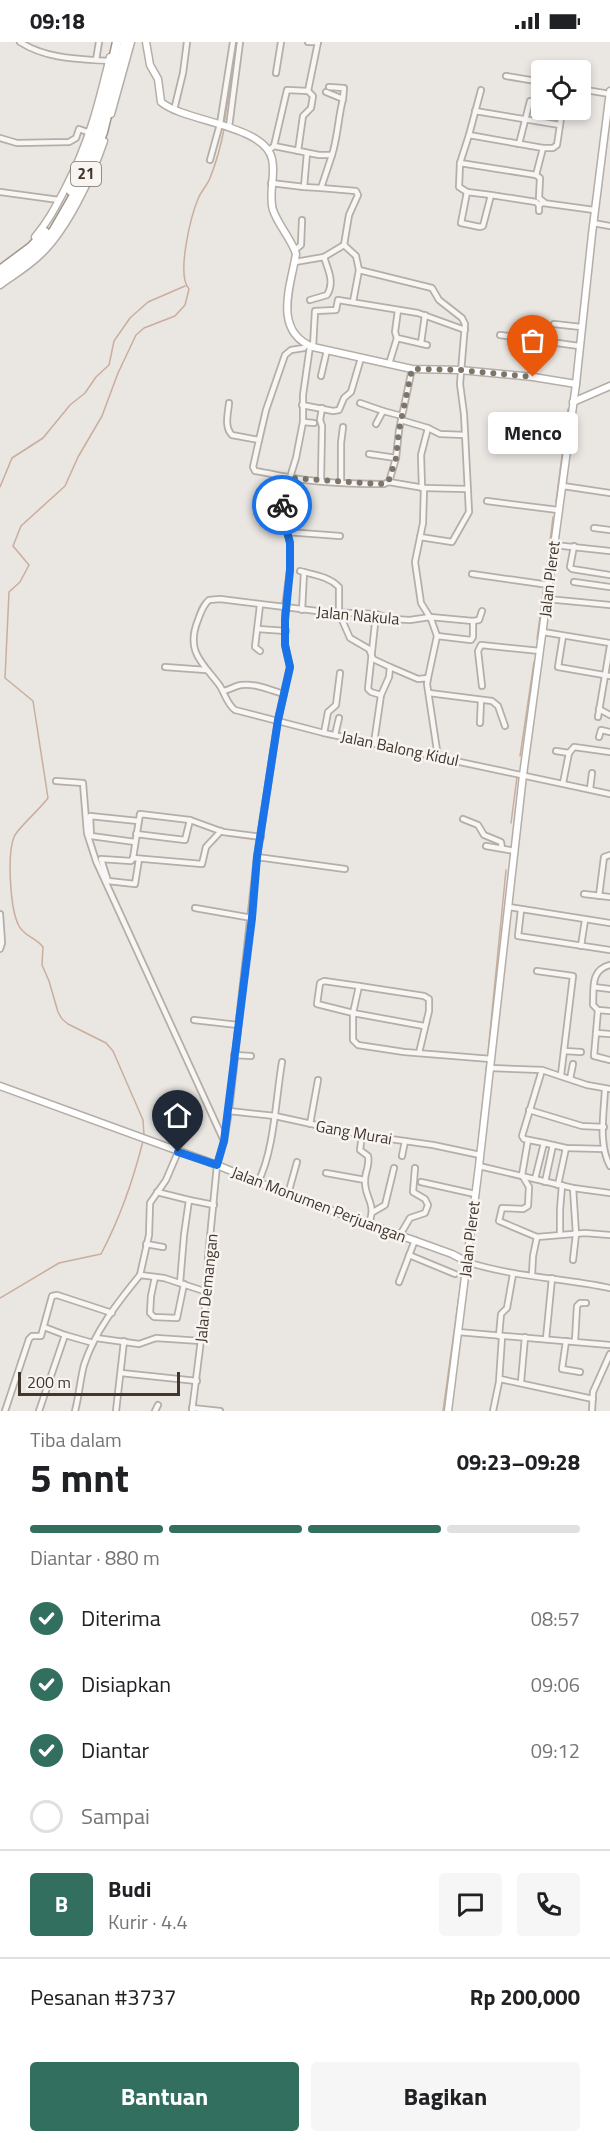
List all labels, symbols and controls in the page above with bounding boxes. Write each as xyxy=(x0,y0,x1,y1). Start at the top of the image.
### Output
text: 09:18 xyxy=(30,4,85,38)
map controls xyxy=(531,60,591,120)
button: locate xyxy=(531,60,591,120)
road number: 21 xyxy=(71,162,101,186)
pin xyxy=(507,315,558,377)
icon: bag xyxy=(516,324,549,357)
callout: Menco xyxy=(488,413,578,455)
text: Menco xyxy=(504,417,562,448)
courier xyxy=(252,475,312,535)
icon: bike xyxy=(266,489,299,522)
street label: Jalan Pleret xyxy=(532,539,566,619)
street label: Jalan Nakula xyxy=(316,599,400,631)
street label: Jalan Balong Kidul xyxy=(339,724,461,772)
pin xyxy=(152,1090,203,1152)
icon: home xyxy=(161,1099,194,1132)
street label: Gang Murai xyxy=(314,1113,394,1151)
street label: Jalan Monumen Perjuangan xyxy=(228,1160,410,1248)
street label: Jalan Pleret xyxy=(452,1199,486,1279)
street label: Jalan Demangan xyxy=(188,1232,224,1344)
scale bar xyxy=(18,1369,180,1396)
text: 200 m xyxy=(27,1370,71,1394)
text: Tiba dalam xyxy=(30,1424,122,1455)
text: 09:23–09:28 xyxy=(457,1445,580,1479)
text: 5 mnt xyxy=(30,1448,129,1507)
text: Diantar · 880 m xyxy=(30,1542,160,1573)
text: Diterima xyxy=(81,1601,161,1635)
icon: check xyxy=(30,1602,63,1635)
text: 08:57 xyxy=(531,1603,580,1634)
text: Disiapkan xyxy=(81,1667,171,1701)
icon: check xyxy=(30,1668,63,1701)
text: 09:06 xyxy=(531,1669,580,1700)
text: Diantar xyxy=(81,1733,149,1767)
icon: check xyxy=(30,1734,63,1767)
text: 09:12 xyxy=(531,1735,580,1766)
text: Sampai xyxy=(81,1799,150,1833)
text: Budi xyxy=(108,1872,151,1906)
button: chat xyxy=(439,1873,502,1936)
button: phone xyxy=(517,1873,580,1936)
text: B xyxy=(55,1887,68,1921)
text: Kurir · 4.4 xyxy=(108,1906,188,1937)
text: Pesanan #3737 xyxy=(30,1980,176,2014)
text: Rp 200,000 xyxy=(470,1980,580,2014)
button: Bantuan xyxy=(30,2062,299,2131)
button: Bagikan xyxy=(311,2062,580,2131)

